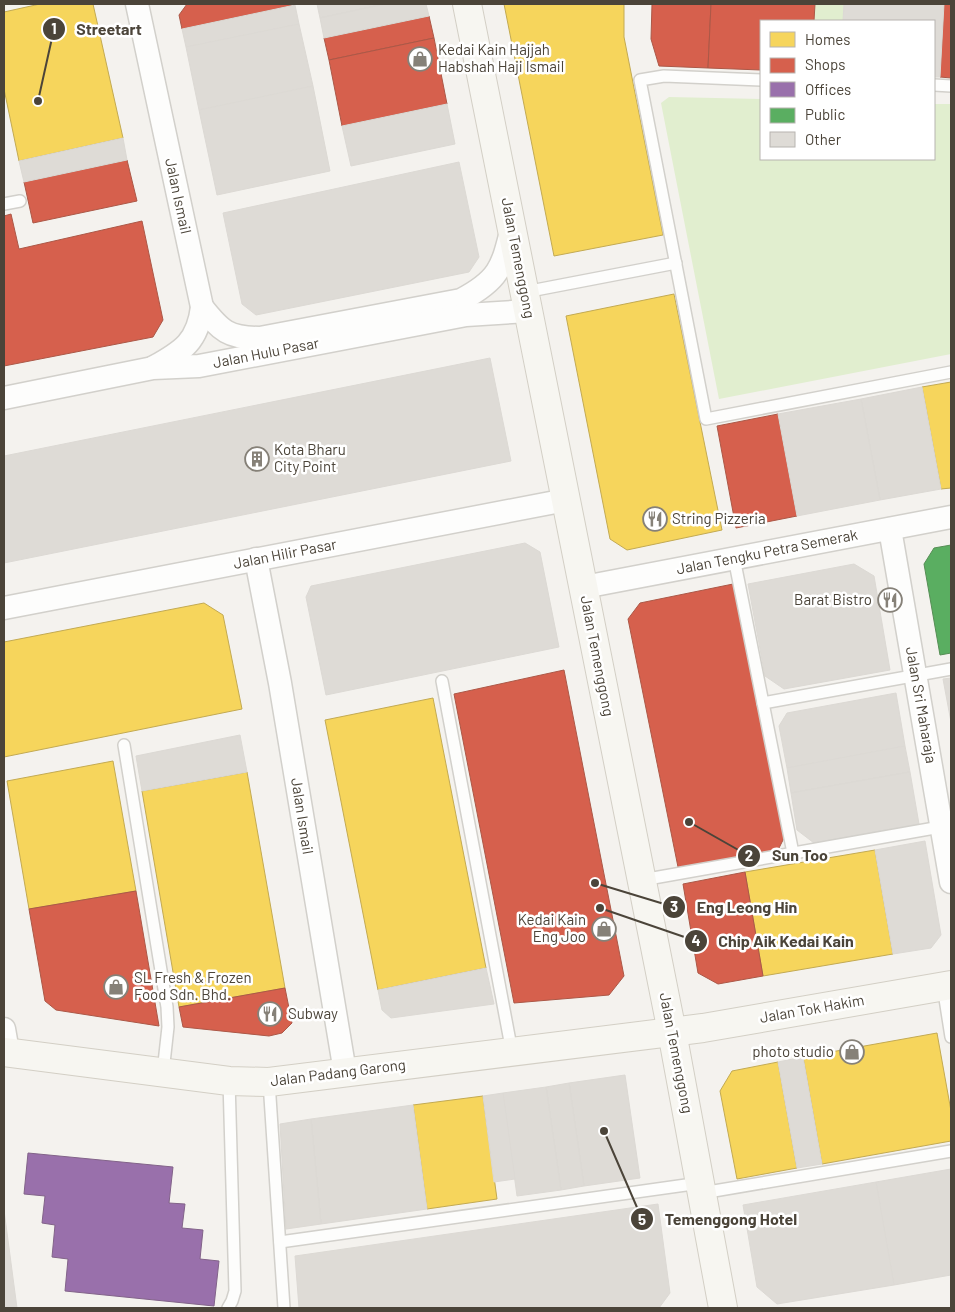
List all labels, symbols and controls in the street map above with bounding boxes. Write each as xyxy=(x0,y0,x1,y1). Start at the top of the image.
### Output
callout: Streetart xyxy=(41,14,152,45)
text: 1 xyxy=(51,19,57,37)
text: Streetart xyxy=(76,19,142,38)
legend xyxy=(760,20,935,160)
text: Homes xyxy=(805,30,850,48)
place label: Kedai Kain Hajjah Habshah Haji Ismail xyxy=(438,40,564,75)
shop icon: Kedai Kain Hajjah Habshah Haji Ismail xyxy=(407,46,433,72)
text: Shops xyxy=(805,55,845,73)
text: Offices xyxy=(805,80,851,98)
text: Public xyxy=(805,105,845,123)
text: Other xyxy=(805,130,842,148)
street label: Jalan Ismail xyxy=(162,156,196,235)
street label: Jalan Temenggong xyxy=(498,196,540,320)
street label: Jalan Hulu Pasar xyxy=(211,333,321,371)
place label: Kota Bharu City Point xyxy=(274,440,346,475)
building icon: Kota Bharu City Point xyxy=(244,446,270,472)
restaurant icon: String Pizzeria xyxy=(642,506,668,532)
place label: String Pizzeria xyxy=(672,509,766,527)
street label: Jalan Tengku Petra Semerak xyxy=(675,525,859,577)
street label: Jalan Hilir Pasar xyxy=(232,534,338,572)
restaurant icon: Barat Bistro xyxy=(877,587,903,613)
place label: Barat Bistro xyxy=(794,590,872,608)
street label: Jalan Temenggong xyxy=(577,594,619,718)
street label: Jalan Sri Maharaja xyxy=(903,645,941,765)
street label: Jalan Ismail xyxy=(288,776,318,855)
callout: Sun Too xyxy=(737,840,838,871)
text: Sun Too xyxy=(772,845,828,864)
text: 2 xyxy=(745,846,753,864)
callout: Eng Leong Hin xyxy=(661,892,807,923)
text: 3 xyxy=(670,897,678,915)
text: Eng Leong Hin xyxy=(697,897,797,916)
place label: Kedai Kain Eng Joo xyxy=(518,910,586,945)
shop icon: Kedai Kain Eng Joo xyxy=(591,916,617,942)
callout: Chip Aik Kedai Kain xyxy=(684,926,864,957)
text: 4 xyxy=(691,931,701,949)
text: Chip Aik Kedai Kain xyxy=(718,931,854,950)
place label: SL Fresh & Frozen Food Sdn. Bhd. xyxy=(134,968,252,1003)
shop icon: SL Fresh & Frozen Food Sdn. Bhd. xyxy=(103,974,129,1000)
street label: Jalan Tok Hakim xyxy=(758,990,866,1026)
street label: Jalan Temenggong xyxy=(656,991,698,1115)
restaurant icon: Subway xyxy=(257,1001,283,1027)
place label: Subway xyxy=(288,1004,338,1022)
shop icon: photo studio xyxy=(839,1039,865,1065)
place label: photo studio xyxy=(752,1042,834,1060)
street label: Jalan Padang Garong xyxy=(269,1055,407,1089)
callout: Temenggong Hotel xyxy=(629,1204,807,1235)
text: Temenggong Hotel xyxy=(665,1209,797,1228)
text: 5 xyxy=(638,1210,646,1228)

